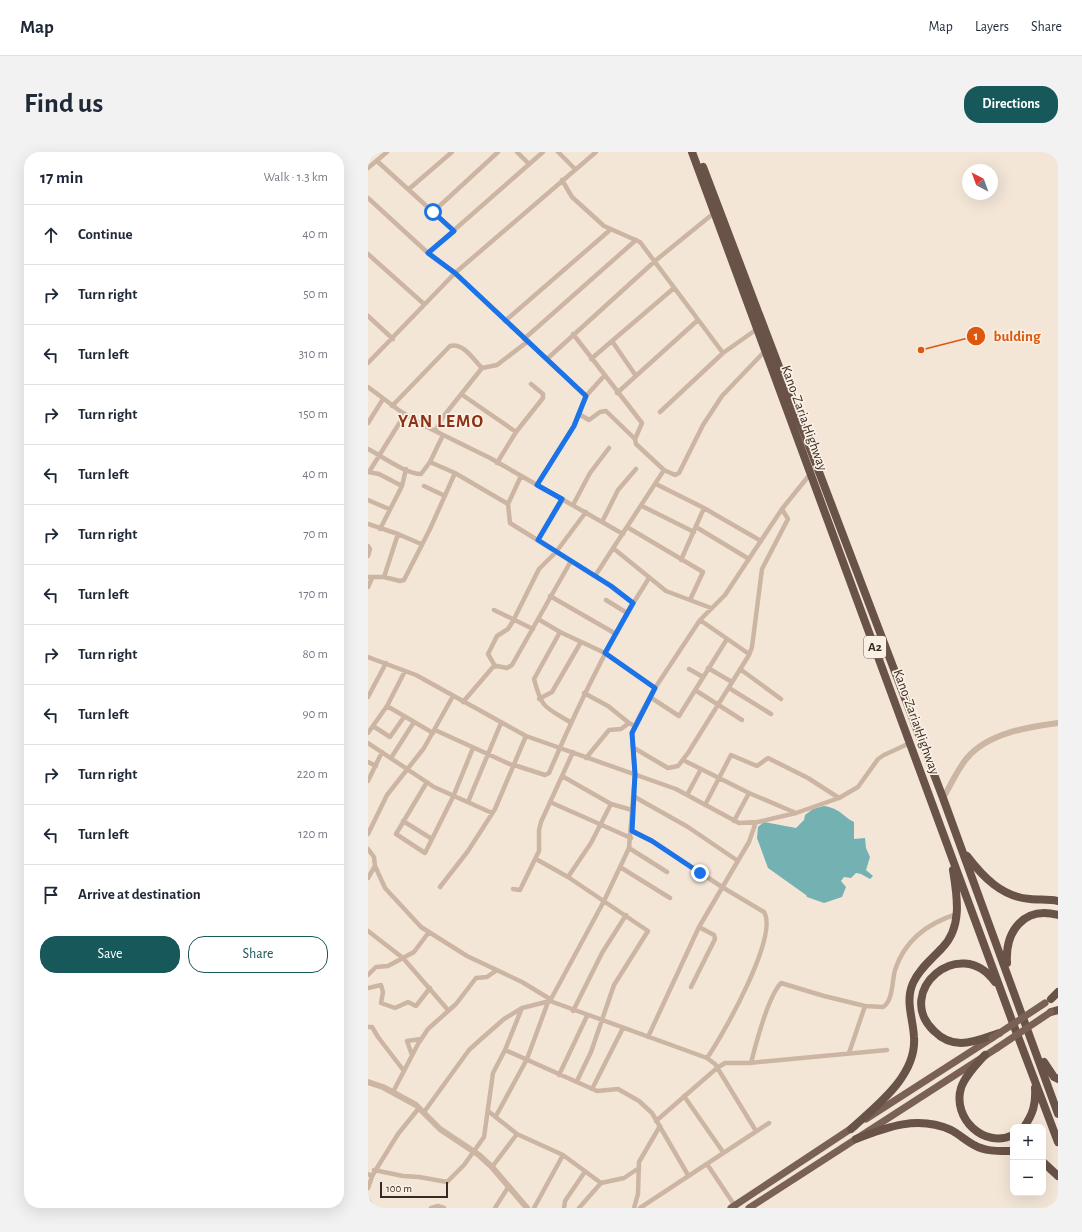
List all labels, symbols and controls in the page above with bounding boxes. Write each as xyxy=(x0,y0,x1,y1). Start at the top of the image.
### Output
text: Map xyxy=(20,18,54,37)
text: Map xyxy=(928,20,953,34)
text: Layers xyxy=(975,20,1009,34)
text: Share xyxy=(1031,20,1062,34)
button: Directions xyxy=(964,86,1058,123)
text: Find us xyxy=(24,90,103,118)
north arrow xyxy=(962,164,998,200)
text: 17 min xyxy=(40,169,83,186)
text: Walk · 1.3 km xyxy=(263,171,328,184)
route start xyxy=(424,203,442,221)
icon: ahead xyxy=(40,224,62,246)
text: Continue xyxy=(78,227,133,242)
text: 40 m xyxy=(302,228,328,241)
icon: right xyxy=(40,284,62,306)
text: Turn right xyxy=(78,287,137,302)
text: 50 m xyxy=(303,288,328,301)
callout: bulding xyxy=(966,322,1049,349)
text: bulding xyxy=(994,329,1041,344)
text: 1 xyxy=(974,330,978,342)
icon: left xyxy=(40,344,62,366)
text: Turn left xyxy=(78,347,129,362)
text: 310 m xyxy=(299,348,328,361)
street label: Kano-Zaria Highway xyxy=(778,363,830,473)
icon: right xyxy=(40,404,62,426)
text: Turn right xyxy=(78,407,137,422)
text: 150 m xyxy=(299,408,328,421)
district label: YAN LEMO xyxy=(398,413,484,431)
icon: left xyxy=(40,464,62,486)
text: Turn left xyxy=(78,467,129,482)
text: 40 m xyxy=(302,468,328,481)
icon: right xyxy=(40,524,62,546)
text: Turn right xyxy=(78,527,137,542)
text: 70 m xyxy=(303,528,328,541)
icon: left xyxy=(40,584,62,606)
text: Turn left xyxy=(78,587,129,602)
text: 170 m xyxy=(299,588,328,601)
road number: A2 xyxy=(864,636,886,658)
icon: right xyxy=(40,644,62,666)
text: Turn right xyxy=(78,647,137,662)
text: 80 m xyxy=(302,648,328,661)
street label: Kano-Zaria Highway xyxy=(890,667,942,777)
icon: left xyxy=(40,704,62,726)
text: Turn left xyxy=(78,707,129,722)
text: 90 m xyxy=(302,708,328,721)
icon: right xyxy=(40,764,62,786)
text: Turn right xyxy=(78,767,137,782)
text: 220 m xyxy=(297,768,328,781)
icon: left xyxy=(40,824,62,846)
text: Turn left xyxy=(78,827,129,842)
text: 120 m xyxy=(298,828,328,841)
route end xyxy=(691,864,709,882)
icon: arrive xyxy=(40,884,62,906)
text: Arrive at destination xyxy=(78,887,201,902)
button: Save xyxy=(40,936,180,973)
button: Share xyxy=(188,936,328,973)
map controls xyxy=(1010,1124,1046,1196)
button: + xyxy=(1010,1124,1046,1160)
button: − xyxy=(1010,1160,1046,1196)
scale bar xyxy=(380,1180,448,1199)
text: 100 m xyxy=(386,1183,412,1194)

